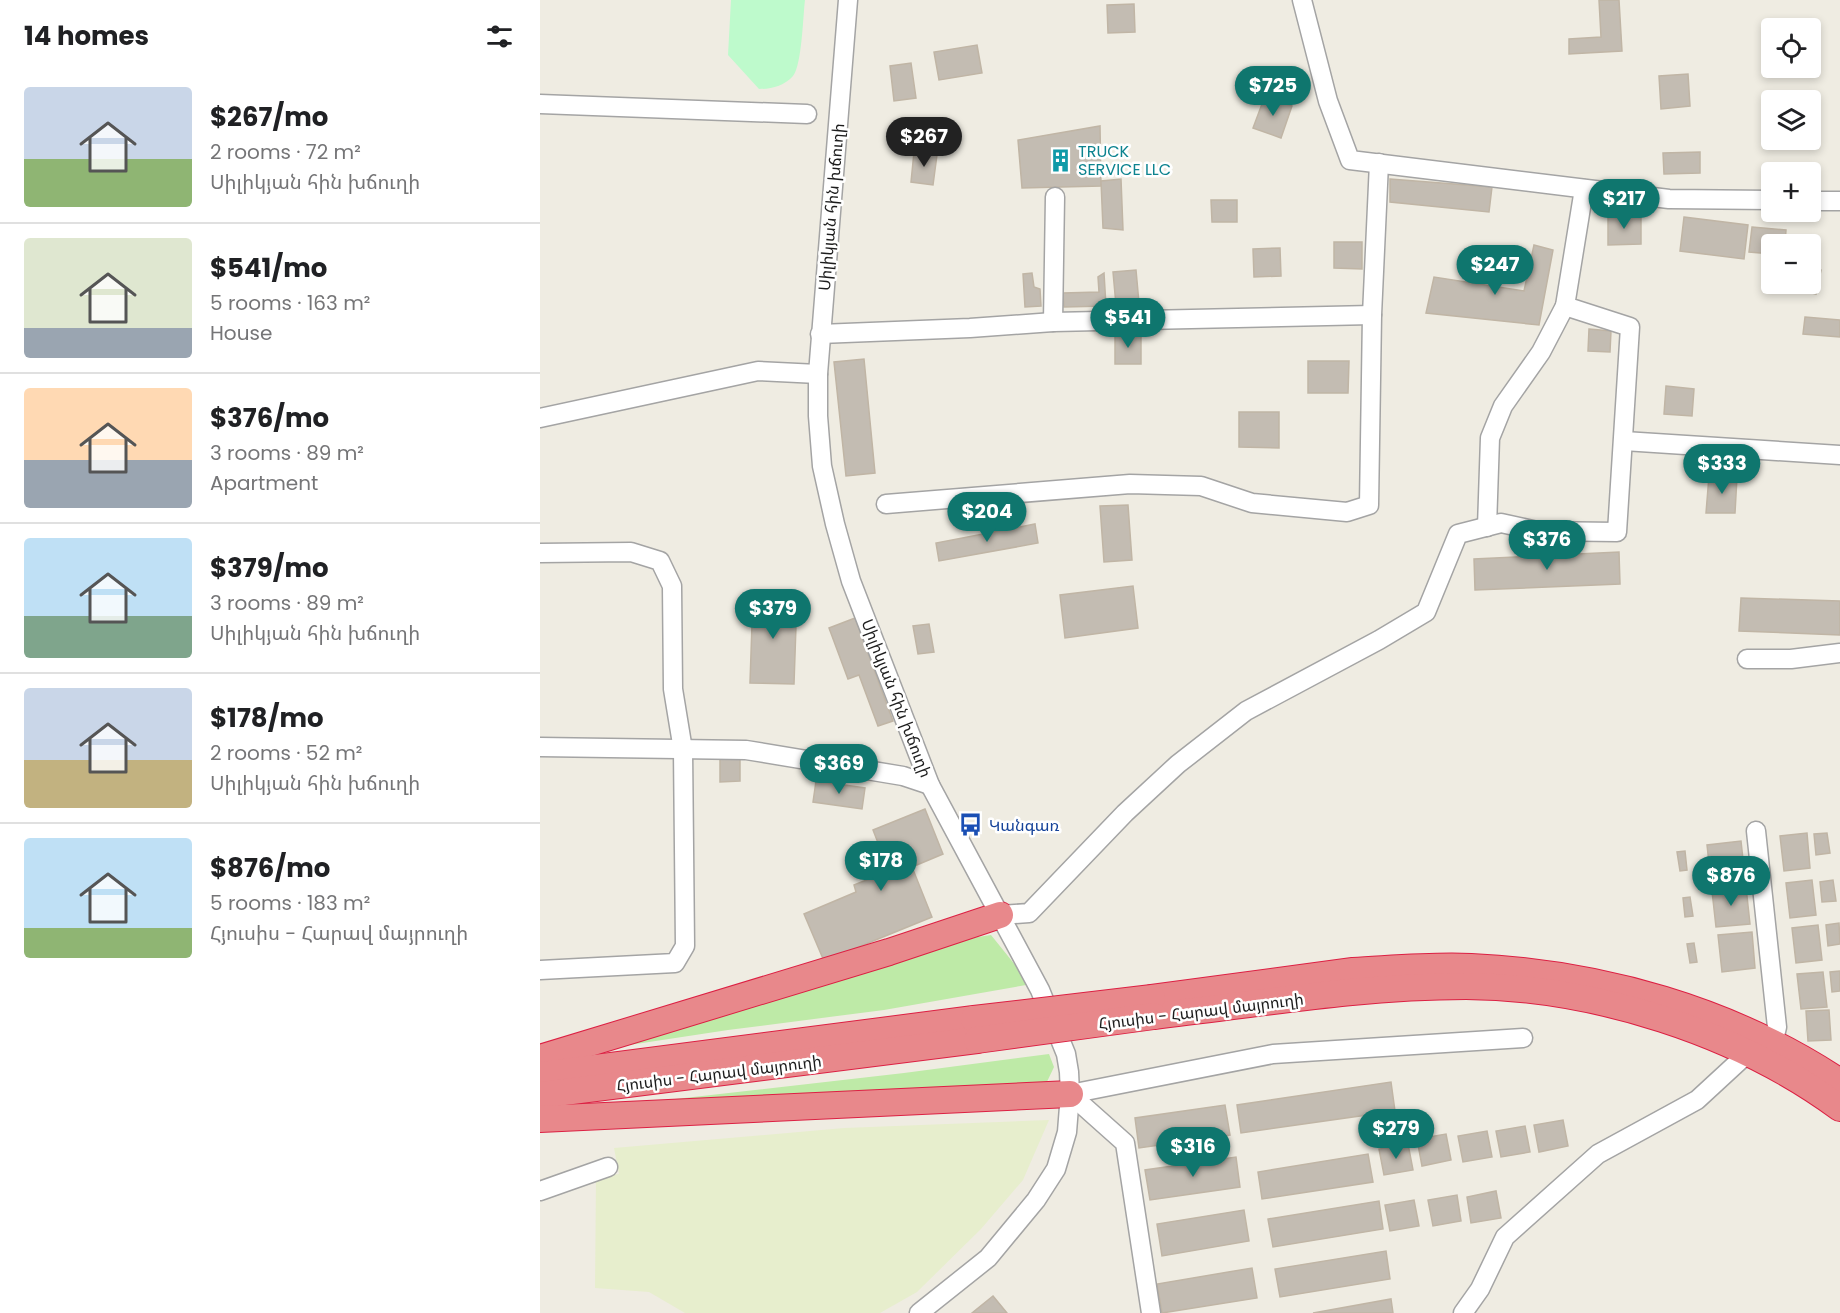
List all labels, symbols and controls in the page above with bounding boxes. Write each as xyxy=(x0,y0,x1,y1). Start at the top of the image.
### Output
text: 14 homes xyxy=(24,18,149,54)
map controls xyxy=(1761,18,1821,294)
button: locate xyxy=(1761,18,1821,78)
icon: filters xyxy=(483,20,516,53)
pin: $725 xyxy=(1237,66,1309,117)
text: $725 xyxy=(1249,71,1297,99)
button: layers xyxy=(1761,90,1821,150)
text: $267/mo xyxy=(210,99,328,135)
icon: home xyxy=(72,111,144,183)
pin: $267 xyxy=(888,117,960,168)
street label: Սիլիկյան հին խճուղի xyxy=(813,122,850,292)
text: $267 xyxy=(900,122,948,150)
text: 2 rooms · 72 m² xyxy=(210,138,361,166)
place label: TRUCK SERVICE LLC xyxy=(1078,140,1171,181)
building icon: TRUCK SERVICE LLC xyxy=(1047,147,1073,173)
button: + xyxy=(1761,162,1821,222)
text: Սիլիկյան հին խճուղի xyxy=(210,168,420,196)
pin: $217 xyxy=(1588,179,1660,230)
text: $217 xyxy=(1603,184,1645,212)
button: − xyxy=(1761,234,1821,294)
pin: $247 xyxy=(1459,245,1531,296)
text: $541/mo xyxy=(210,250,327,286)
text: $247 xyxy=(1471,250,1519,278)
icon: home xyxy=(72,262,144,334)
text: 5 rooms · 163 m² xyxy=(210,289,370,317)
pin: $541 xyxy=(1092,298,1164,349)
text: $541 xyxy=(1104,303,1152,331)
text: House xyxy=(210,319,272,347)
text: $376/mo xyxy=(210,400,329,436)
icon: home xyxy=(72,412,144,484)
text: 3 rooms · 89 m² xyxy=(210,439,364,467)
pin: $333 xyxy=(1686,444,1758,495)
text: $333 xyxy=(1697,449,1747,477)
text: Apartment xyxy=(210,469,318,497)
pin: $204 xyxy=(951,492,1023,543)
text: $204 xyxy=(961,497,1013,525)
pin: $376 xyxy=(1511,520,1583,571)
text: $376 xyxy=(1523,525,1571,553)
text: $379/mo xyxy=(210,550,329,586)
icon: home xyxy=(72,562,144,634)
text: 3 rooms · 89 m² xyxy=(210,589,364,617)
pin: $379 xyxy=(737,589,809,640)
text: $379 xyxy=(749,594,797,622)
street label: Սիլիկյան հին խճուղի xyxy=(856,616,937,781)
text: Սիլիկյան հին խճուղի xyxy=(210,619,420,647)
text: $178/mo xyxy=(210,700,324,736)
icon: home xyxy=(72,712,144,784)
text: 2 rooms · 52 m² xyxy=(210,739,362,767)
pin: $369 xyxy=(803,744,875,795)
text: $369 xyxy=(814,749,864,777)
text: Սիլիկյան հին խճուղի xyxy=(210,769,420,797)
bus stop icon: Կանգառ xyxy=(958,812,984,838)
place label: Կանգառ xyxy=(989,814,1060,837)
pin: $178 xyxy=(845,841,917,892)
text: $178 xyxy=(859,846,903,874)
text: $876/mo xyxy=(210,850,330,886)
pin: $876 xyxy=(1695,856,1767,907)
text: $876 xyxy=(1706,861,1756,889)
icon: home xyxy=(72,862,144,934)
text: 5 rooms · 183 m² xyxy=(210,889,370,917)
text: Հյուսիս - Հարավ մայրուղի xyxy=(210,919,468,947)
street label: Հյուսիս - Հարավ մայրուղի xyxy=(1097,987,1305,1036)
street label: Հյուսիս - Հարավ մայրուղի xyxy=(615,1049,823,1098)
pin: $279 xyxy=(1360,1109,1432,1160)
text: $279 xyxy=(1372,1114,1420,1142)
pin: $316 xyxy=(1157,1127,1229,1178)
text: $316 xyxy=(1170,1132,1216,1160)

